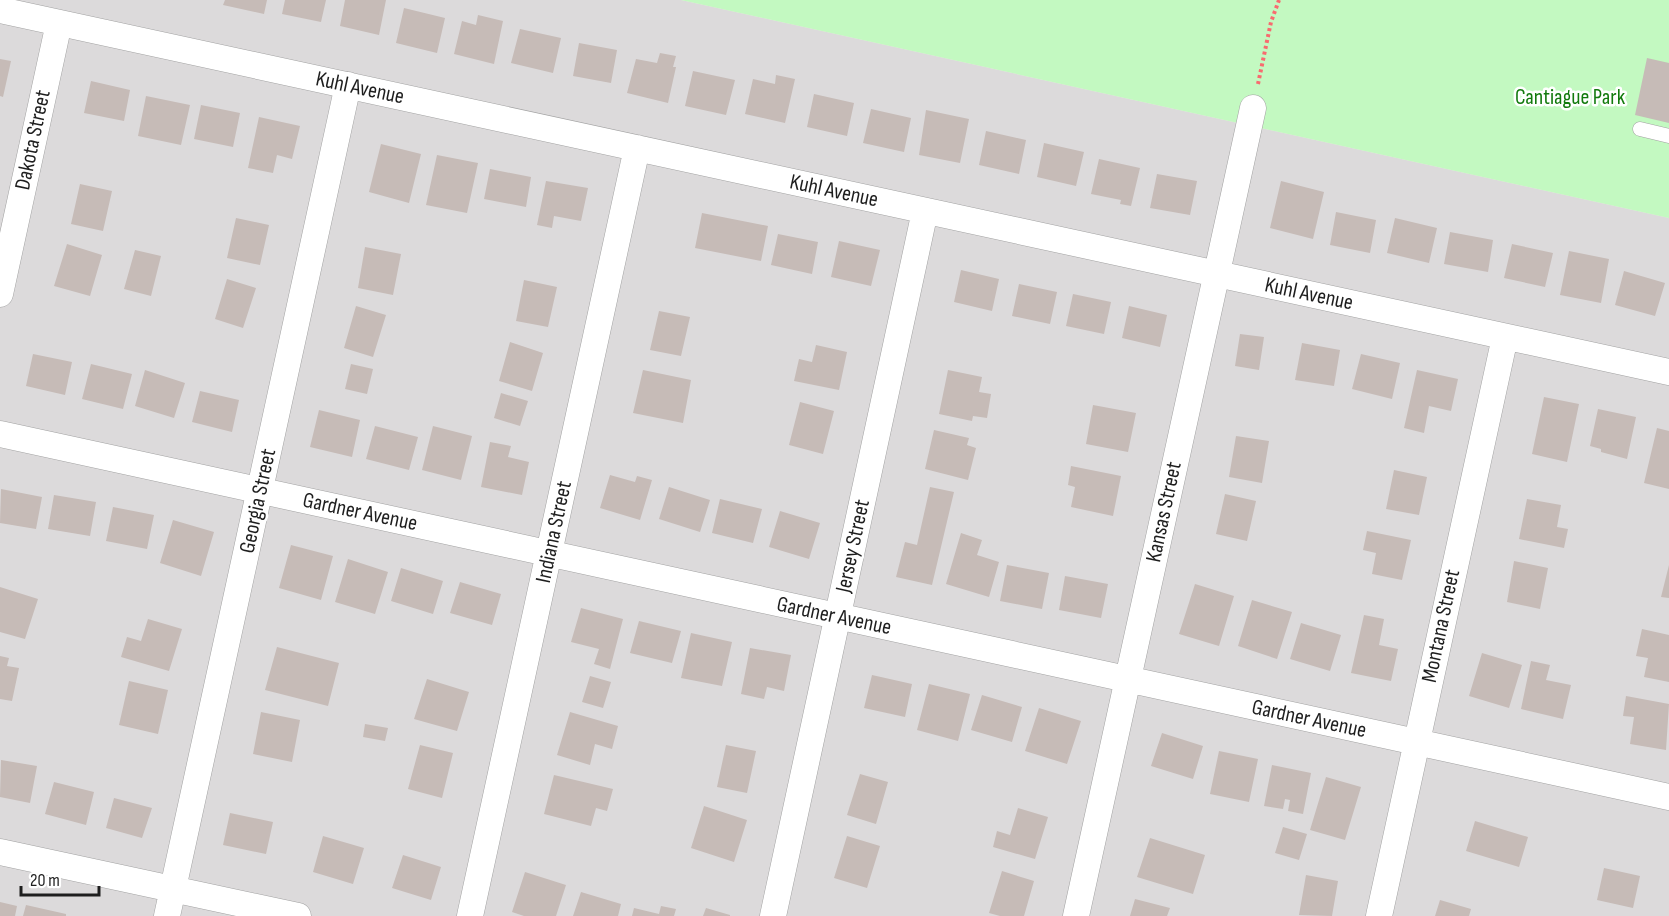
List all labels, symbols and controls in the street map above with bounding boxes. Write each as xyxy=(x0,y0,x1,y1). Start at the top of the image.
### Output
street label: Kuhl Avenue xyxy=(313,65,407,111)
park label: Cantiague Park xyxy=(1515,84,1626,111)
street label: Dakota Street xyxy=(9,87,57,192)
street label: Kuhl Avenue xyxy=(787,168,881,214)
street label: Kuhl Avenue xyxy=(1262,271,1356,317)
street label: Georgia Street xyxy=(234,446,282,556)
street label: Kansas Street xyxy=(1140,459,1188,565)
street label: Indiana Street xyxy=(530,478,578,585)
street label: Gardner Avenue xyxy=(300,487,420,537)
street label: Jersey Street xyxy=(830,497,876,596)
street label: Montana Street xyxy=(1416,567,1466,685)
street label: Gardner Avenue xyxy=(774,591,894,641)
street label: Gardner Avenue xyxy=(1249,694,1369,744)
scale bar xyxy=(21,859,99,897)
text: 20 m xyxy=(30,870,60,891)

